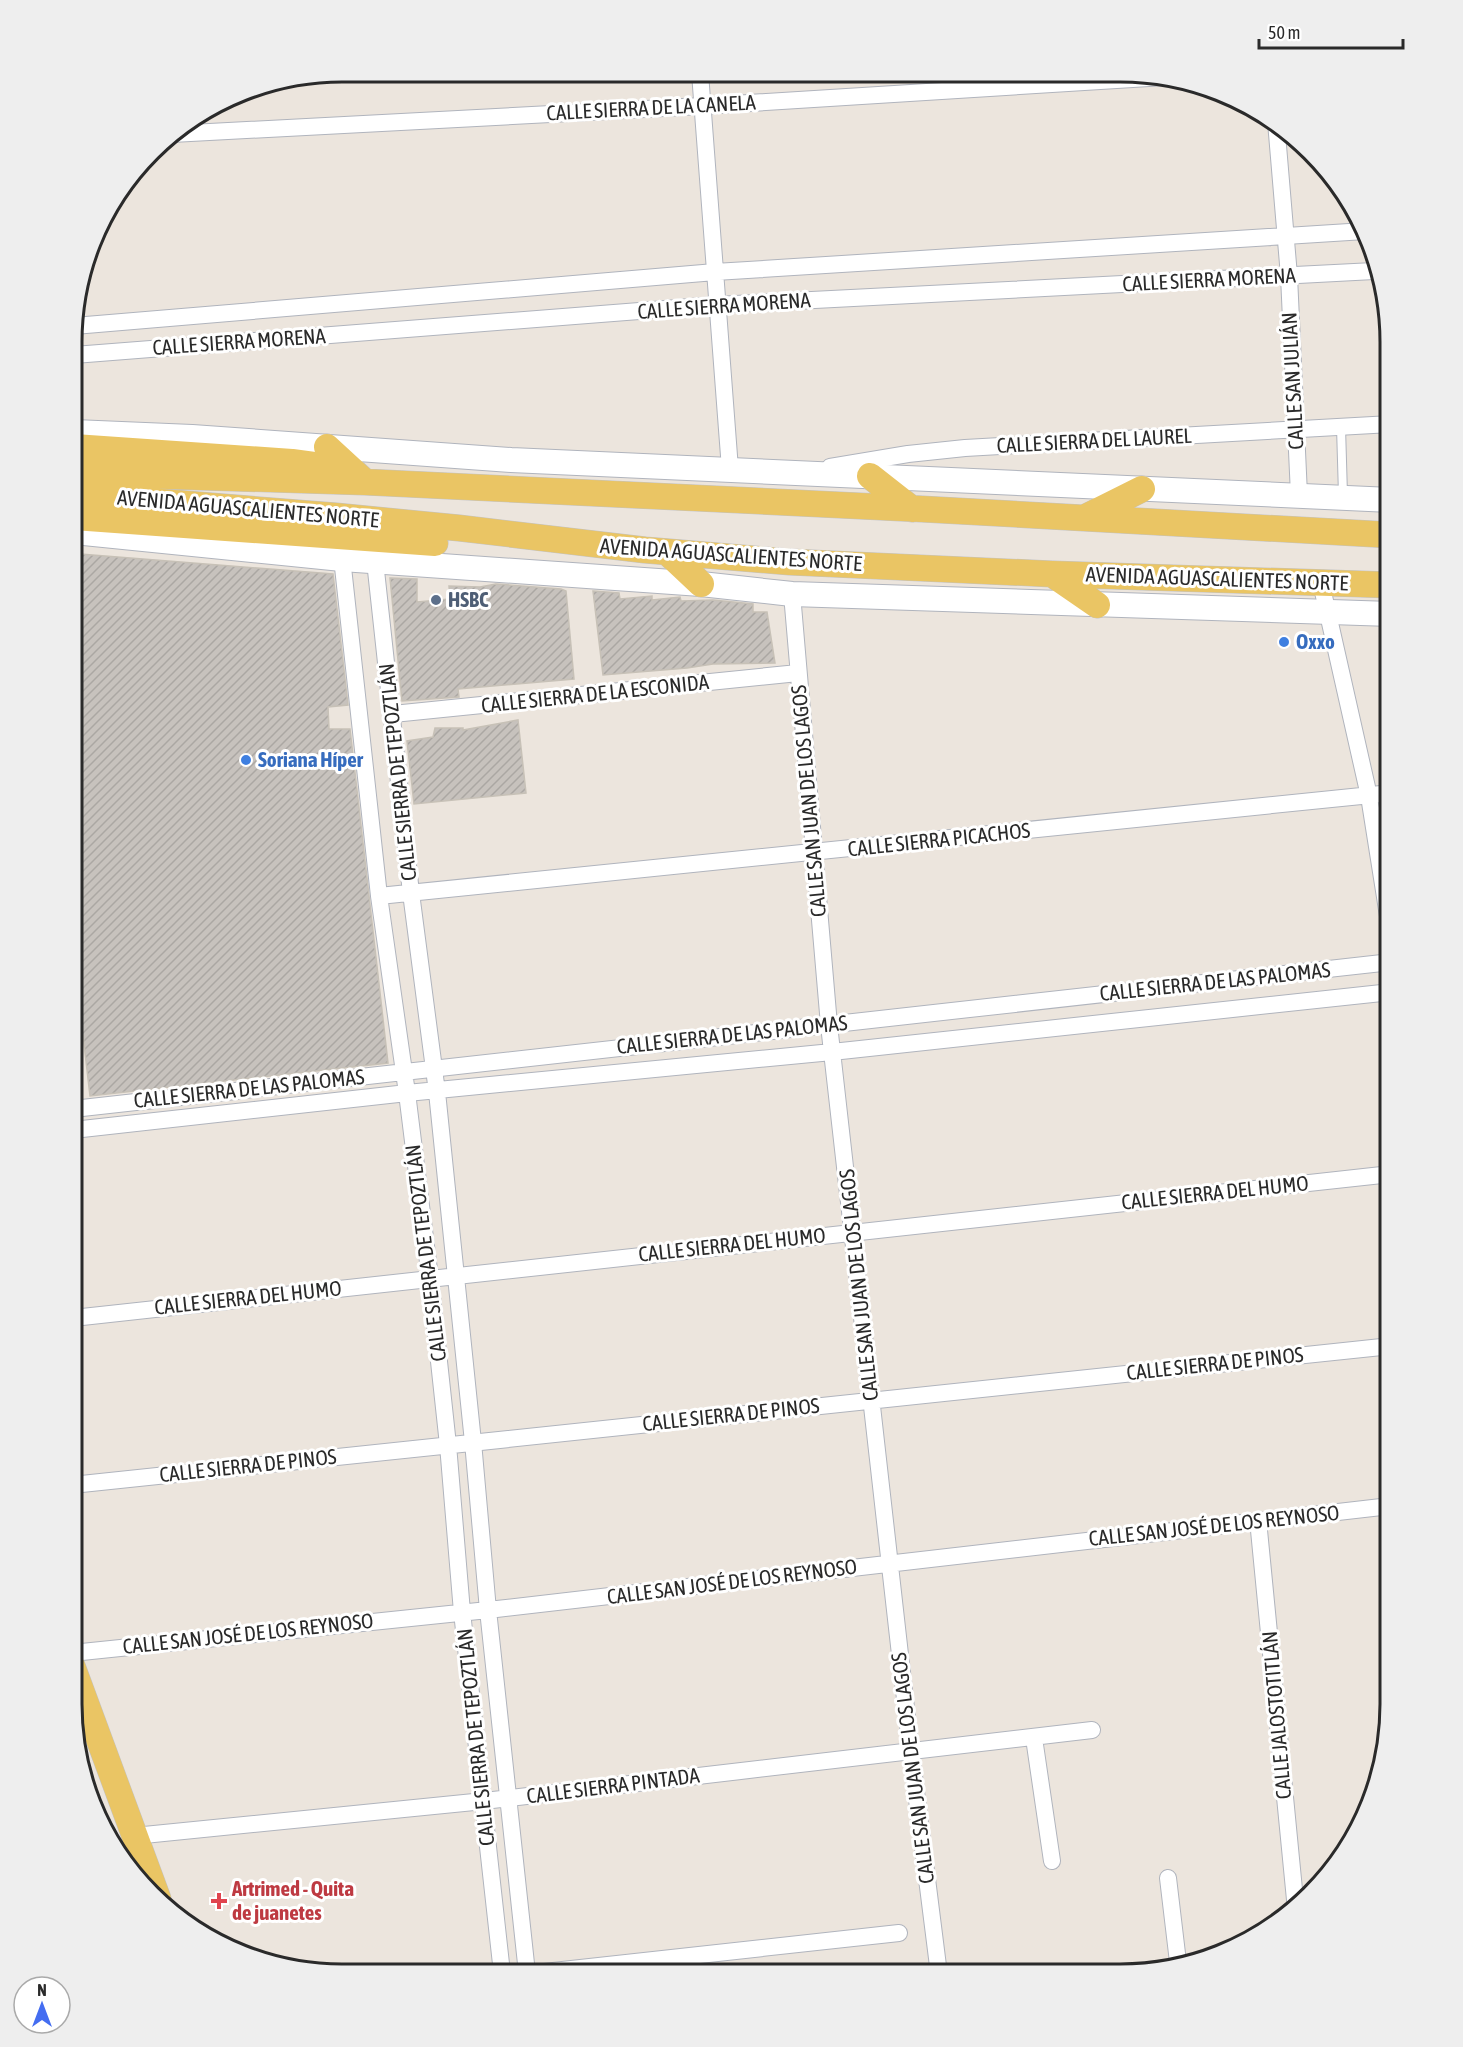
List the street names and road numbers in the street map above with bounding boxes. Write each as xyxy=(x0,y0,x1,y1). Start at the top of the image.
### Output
street label: CALLE SIERRA DE LA CANELA xyxy=(546,89,757,124)
street label: CALLE SIERRA MORENA xyxy=(1122,262,1297,296)
street label: CALLE SIERRA MORENA xyxy=(637,287,812,323)
street label: CALLE SAN JULIÁN xyxy=(1276,312,1308,450)
street label: CALLE SIERRA MORENA xyxy=(152,323,327,359)
street label: CALLE SIERRA DEL LAUREL xyxy=(996,423,1192,457)
street label: AVENIDA AGUASCALIENTES NORTE xyxy=(116,485,380,531)
street label: AVENIDA AGUASCALIENTES NORTE xyxy=(599,533,863,575)
street label: AVENIDA AGUASCALIENTES NORTE xyxy=(1085,561,1349,595)
street label: CALLE SIERRA DE TEPOZTLÁN xyxy=(374,662,420,882)
street label: CALLE SIERRA DE LA ESCONIDA xyxy=(480,669,711,717)
street label: CALLE SAN JUAN DE LOS LAGOS xyxy=(786,684,830,918)
street label: CALLE SIERRA PICACHOS xyxy=(847,817,1031,861)
street label: CALLE SIERRA DE LAS PALOMAS xyxy=(1098,957,1332,1005)
street label: CALLE SIERRA DE LAS PALOMAS xyxy=(615,1010,849,1058)
street label: CALLE SIERRA DE LAS PALOMAS xyxy=(132,1064,366,1112)
street label: CALLE SIERRA DE TEPOZTLÁN xyxy=(400,1143,450,1363)
street label: CALLE SAN JUAN DE LOS LAGOS xyxy=(834,1168,882,1402)
street label: CALLE SIERRA DEL HUMO xyxy=(1120,1170,1310,1214)
street label: CALLE SIERRA DEL HUMO xyxy=(637,1222,827,1266)
street label: CALLE SIERRA DEL HUMO xyxy=(153,1275,343,1319)
street label: CALLE SIERRA DE PINOS xyxy=(1125,1342,1305,1384)
street label: CALLE SIERRA DE PINOS xyxy=(641,1393,821,1435)
street label: CALLE SIERRA DE PINOS xyxy=(158,1444,338,1486)
street label: CALLE SAN JOSÉ DE LOS REYNOSO xyxy=(1088,1500,1340,1550)
street label: CALLE SAN JOSÉ DE LOS REYNOSO xyxy=(606,1554,858,1608)
street label: CALLE SAN JOSÉ DE LOS REYNOSO xyxy=(122,1608,374,1658)
street label: CALLE SIERRA DE TEPOZTLÁN xyxy=(452,1627,498,1847)
street label: CALLE JALOSTOTITLÁN xyxy=(1257,1630,1295,1800)
street label: CALLE SAN JUAN DE LOS LAGOS xyxy=(886,1651,938,1885)
street label: CALLE SIERRA PINTADA xyxy=(525,1762,701,1808)

